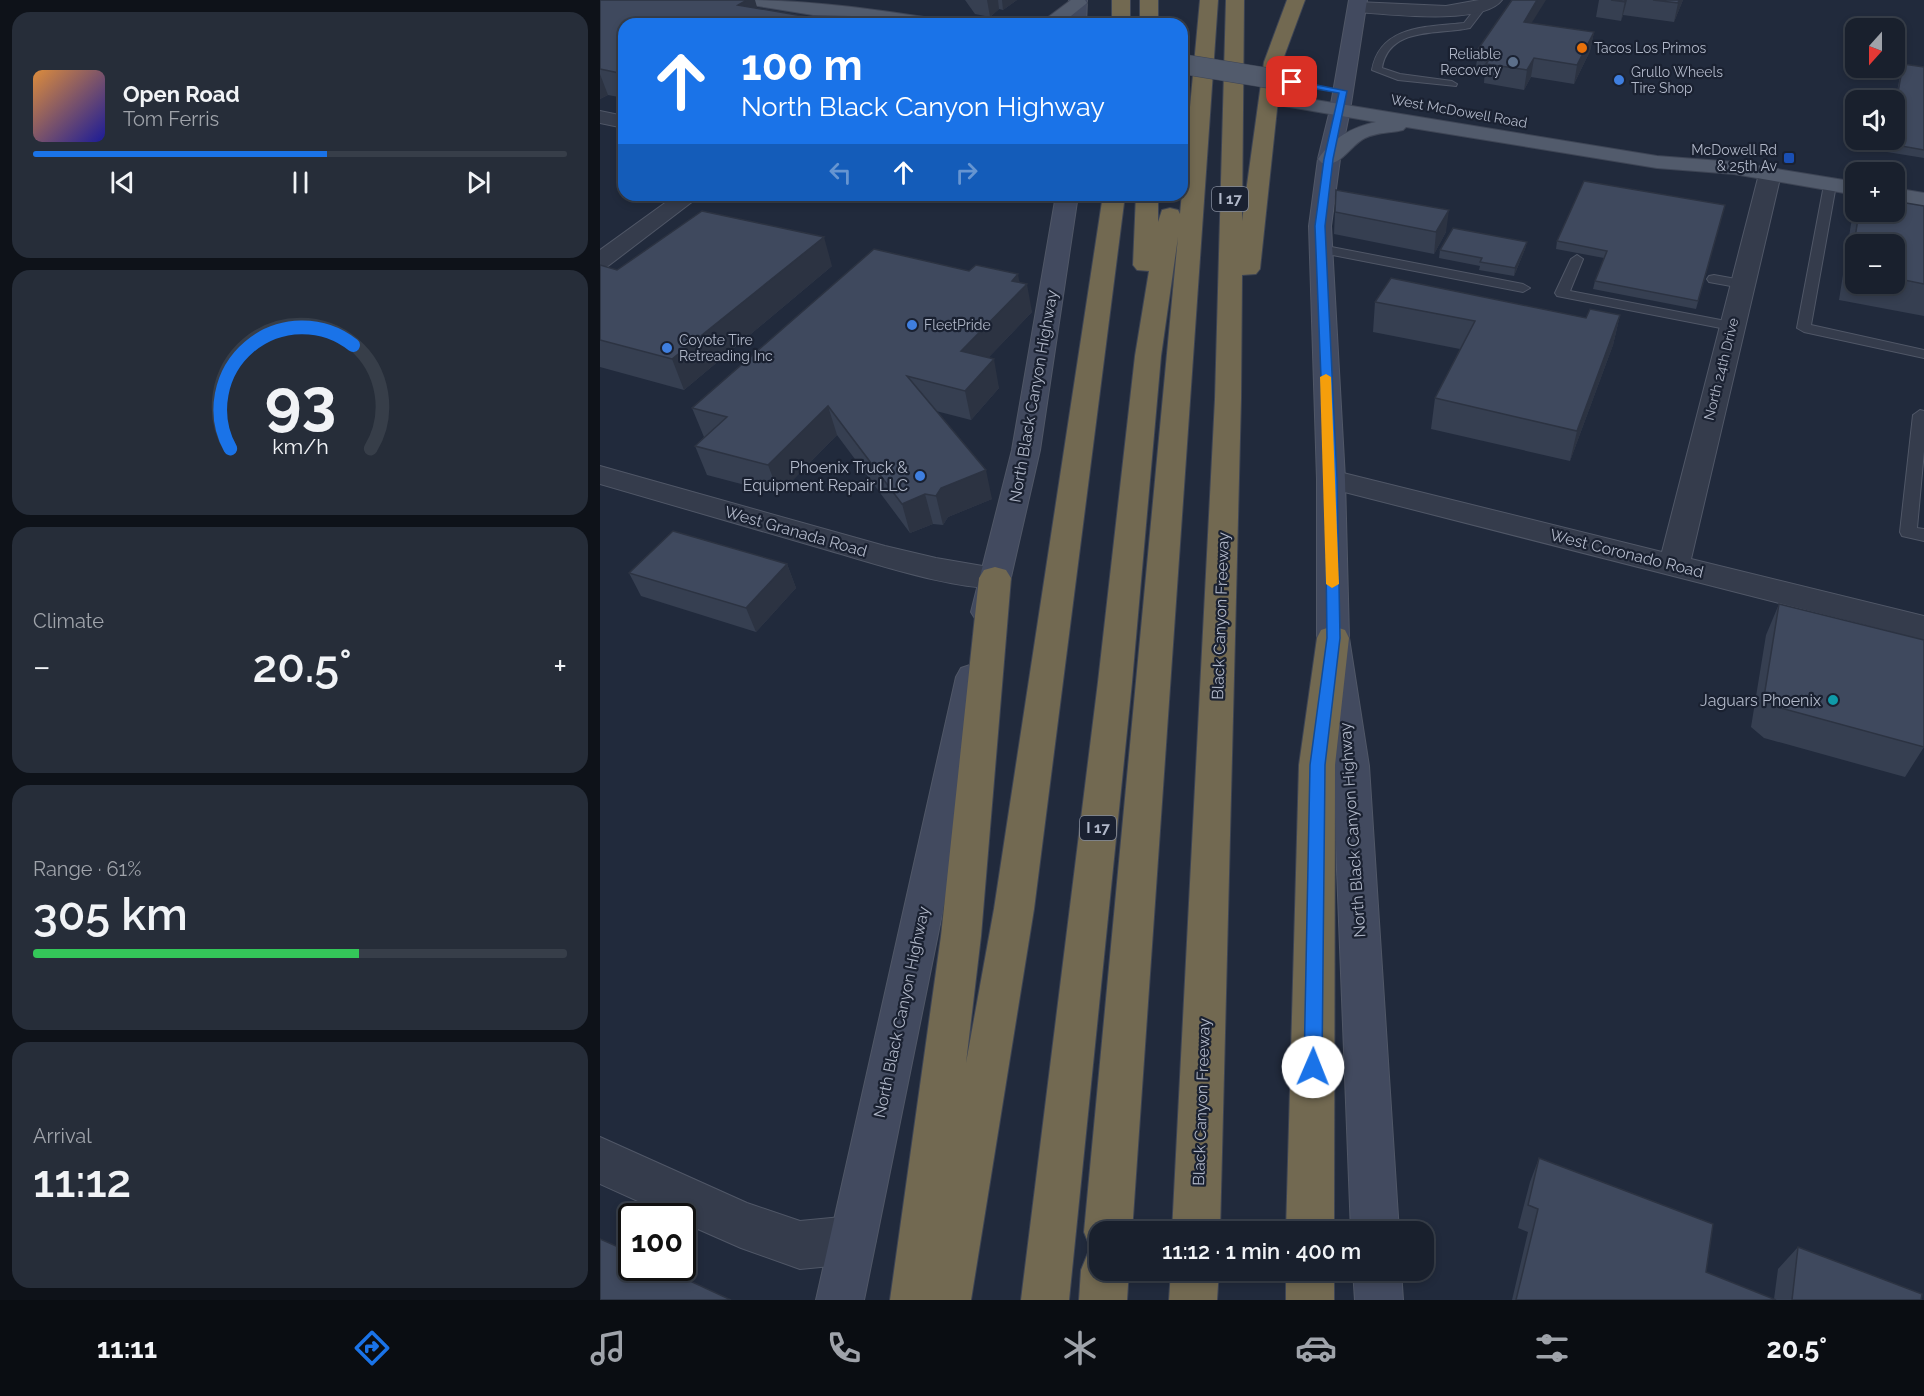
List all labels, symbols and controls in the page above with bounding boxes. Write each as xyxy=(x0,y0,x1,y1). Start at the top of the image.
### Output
north arrow xyxy=(1845,18,1905,78)
map controls xyxy=(1845,18,1905,294)
place label: Tacos Los Primos xyxy=(1594,40,1707,56)
text: 100 m xyxy=(741,41,863,90)
marker: Tacos Los Primos xyxy=(1575,41,1589,55)
icon: ahead xyxy=(642,42,720,120)
place label: Reliable Recovery xyxy=(1440,46,1501,78)
marker: Reliable Recovery xyxy=(1506,55,1520,69)
pin xyxy=(1266,56,1317,107)
place label: Grullo Wheels Tire Shop xyxy=(1631,64,1723,96)
icon: arrive xyxy=(1275,65,1308,98)
marker: Grullo Wheels Tire Shop xyxy=(1612,73,1626,87)
text: Open Road xyxy=(123,81,240,107)
button: sound xyxy=(1845,90,1905,150)
text: North Black Canyon Highway xyxy=(741,91,1105,122)
street label: West McDowell Road xyxy=(1389,91,1529,131)
text: Tom Ferris xyxy=(123,107,219,131)
place label: McDowell Rd & 25th Av xyxy=(1691,142,1778,174)
marker: McDowell Rd & 25th Av xyxy=(1782,151,1796,165)
icon: left xyxy=(824,156,857,189)
icon: ahead xyxy=(887,156,920,189)
icon: right xyxy=(950,156,983,189)
button: + xyxy=(1845,162,1905,222)
icon: previous xyxy=(106,166,139,199)
icon: pause xyxy=(284,166,317,199)
icon: next xyxy=(462,166,495,199)
road number: I 17 xyxy=(1212,187,1248,211)
button: − xyxy=(1845,234,1905,294)
street label: North Black Canyon Highway xyxy=(1005,288,1062,504)
street label: North 24th Drive xyxy=(1701,316,1741,422)
place label: FleetPride xyxy=(924,317,991,333)
marker: FleetPride xyxy=(905,318,919,332)
place label: Coyote Tire Retreading Inc xyxy=(679,332,773,364)
marker: Coyote Tire Retreading Inc xyxy=(660,341,674,355)
text: 93 xyxy=(264,365,336,439)
text: km/h xyxy=(272,435,328,460)
place label: Phoenix Truck & Equipment Repair LLC xyxy=(743,458,908,495)
marker: Phoenix Truck & Equipment Repair LLC xyxy=(913,469,927,483)
street label: West Granada Road xyxy=(723,502,869,561)
street label: West Coronado Road xyxy=(1548,525,1706,582)
street label: Black Canyon Freeway xyxy=(1208,531,1233,700)
text: Climate xyxy=(33,609,104,633)
text: 20.5° xyxy=(252,640,352,693)
text: − xyxy=(33,647,51,686)
text: + xyxy=(553,647,567,686)
place label: Jaguars Phoenix xyxy=(1700,691,1821,710)
marker: Jaguars Phoenix xyxy=(1826,693,1840,707)
street label: North Black Canyon Highway xyxy=(1335,721,1369,938)
road number: I 17 xyxy=(1080,816,1116,840)
text: Range · 61% xyxy=(33,857,141,881)
text: 305 km xyxy=(33,888,188,941)
street label: North Black Canyon Highway xyxy=(870,904,933,1120)
street label: Black Canyon Freeway xyxy=(1189,1017,1214,1186)
position arrow xyxy=(1281,1035,1345,1099)
text: Arrival xyxy=(33,1124,92,1148)
text: 11:12 xyxy=(33,1155,131,1208)
speed limit sign: 100 xyxy=(618,1203,696,1281)
text: 11:12 · 1 min · 400 m xyxy=(1162,1238,1361,1264)
icon: directions xyxy=(351,1327,393,1369)
icon: music xyxy=(587,1327,629,1369)
icon: phone xyxy=(823,1327,865,1369)
icon: climate xyxy=(1059,1327,1101,1369)
icon: car xyxy=(1295,1327,1337,1369)
icon: filters xyxy=(1531,1327,1573,1369)
text: 11:11 xyxy=(97,1333,157,1364)
text: 20.5° xyxy=(1766,1333,1827,1364)

